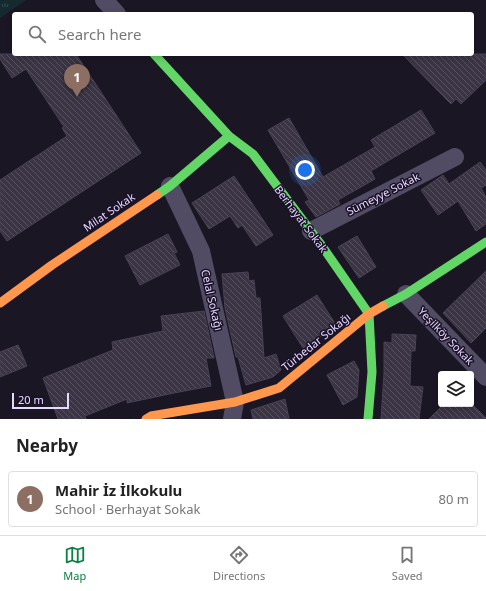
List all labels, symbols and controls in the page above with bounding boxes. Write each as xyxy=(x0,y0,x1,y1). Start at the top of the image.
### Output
search box xyxy=(12,12,474,56)
icon: search xyxy=(26,23,48,45)
text: Search here xyxy=(58,24,141,44)
pin: 1 xyxy=(64,64,90,97)
your location xyxy=(295,160,315,180)
street label: Sümeyye Sokak xyxy=(344,169,422,218)
street label: Berhayat Sokak xyxy=(271,182,332,255)
street label: Milat Sokak xyxy=(80,189,138,234)
street label: Celal Sokağı xyxy=(198,268,227,332)
street label: Yeşilköy Sokak xyxy=(415,304,478,368)
street label: Türbedar Sokağı xyxy=(278,309,353,374)
map controls xyxy=(438,371,474,407)
button: layers xyxy=(438,371,474,407)
scale bar xyxy=(12,391,69,410)
text: 20 m xyxy=(18,392,44,407)
text: Nearby xyxy=(16,434,78,457)
text: Mahir İz İlkokulu xyxy=(55,480,182,500)
text: 1 xyxy=(26,490,34,508)
text: 80 m xyxy=(439,490,469,508)
text: School · Berhayat Sokak xyxy=(55,500,200,518)
tab: Map xyxy=(63,544,86,583)
tab: Directions xyxy=(213,544,265,583)
tab: Saved xyxy=(392,544,423,583)

